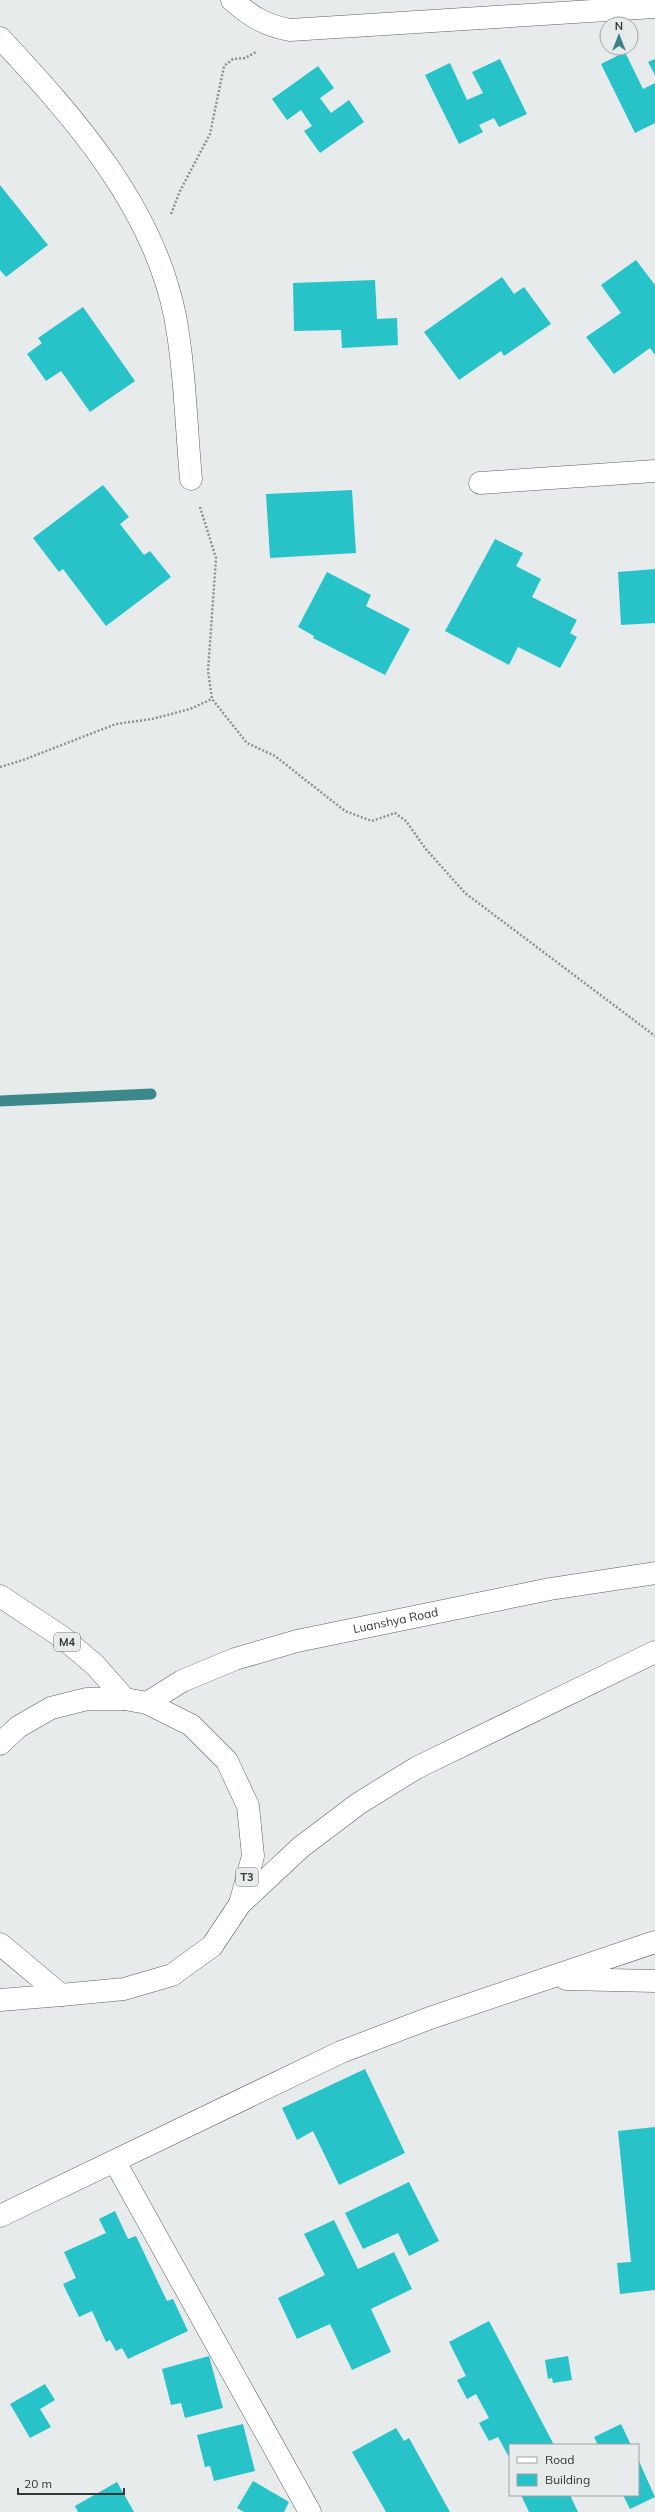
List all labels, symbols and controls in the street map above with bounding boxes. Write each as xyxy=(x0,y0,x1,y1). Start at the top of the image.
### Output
north arrow xyxy=(599,16,639,56)
text: N xyxy=(615,19,623,33)
street label: Luanshya Road xyxy=(352,1604,439,1636)
road number: M4 xyxy=(54,1633,80,1651)
road number: T3 xyxy=(236,1868,258,1886)
legend xyxy=(509,2444,639,2496)
text: Road xyxy=(545,2452,574,2467)
scale bar xyxy=(18,2470,124,2496)
text: Building xyxy=(545,2472,590,2487)
text: 20 m xyxy=(24,2476,52,2491)

